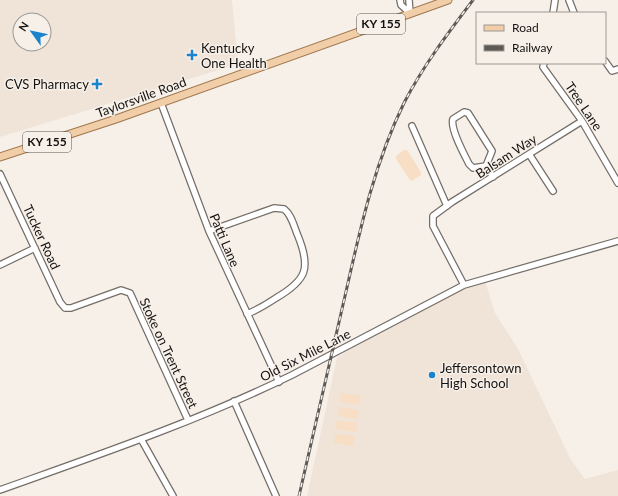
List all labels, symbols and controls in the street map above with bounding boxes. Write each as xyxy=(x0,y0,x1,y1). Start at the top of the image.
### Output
north arrow xyxy=(12,12,52,52)
legend xyxy=(476,12,606,64)
road number: KY 155 xyxy=(357,14,405,34)
text: N xyxy=(15,19,31,33)
text: Road xyxy=(512,20,539,35)
place label: Kentucky One Health xyxy=(201,40,267,71)
text: Railway xyxy=(512,40,553,55)
marker: Kentucky One Health xyxy=(186,49,198,61)
street label: Taylorsville Road xyxy=(94,73,188,121)
place label: CVS Pharmacy xyxy=(5,76,89,92)
marker: CVS Pharmacy xyxy=(92,79,102,89)
street label: Tree Lane xyxy=(562,79,606,133)
street label: Balsam Way xyxy=(472,130,540,182)
road number: KY 155 xyxy=(23,132,71,152)
street label: Tucker Road xyxy=(20,202,64,272)
street label: Patti Lane xyxy=(207,211,243,269)
street label: Stoke on Trent Street xyxy=(136,295,202,411)
street label: Old Six Mile Lane xyxy=(257,325,353,385)
place label: Jeffersontown High School xyxy=(440,360,522,391)
marker: Jeffersontown High School xyxy=(427,370,437,380)

